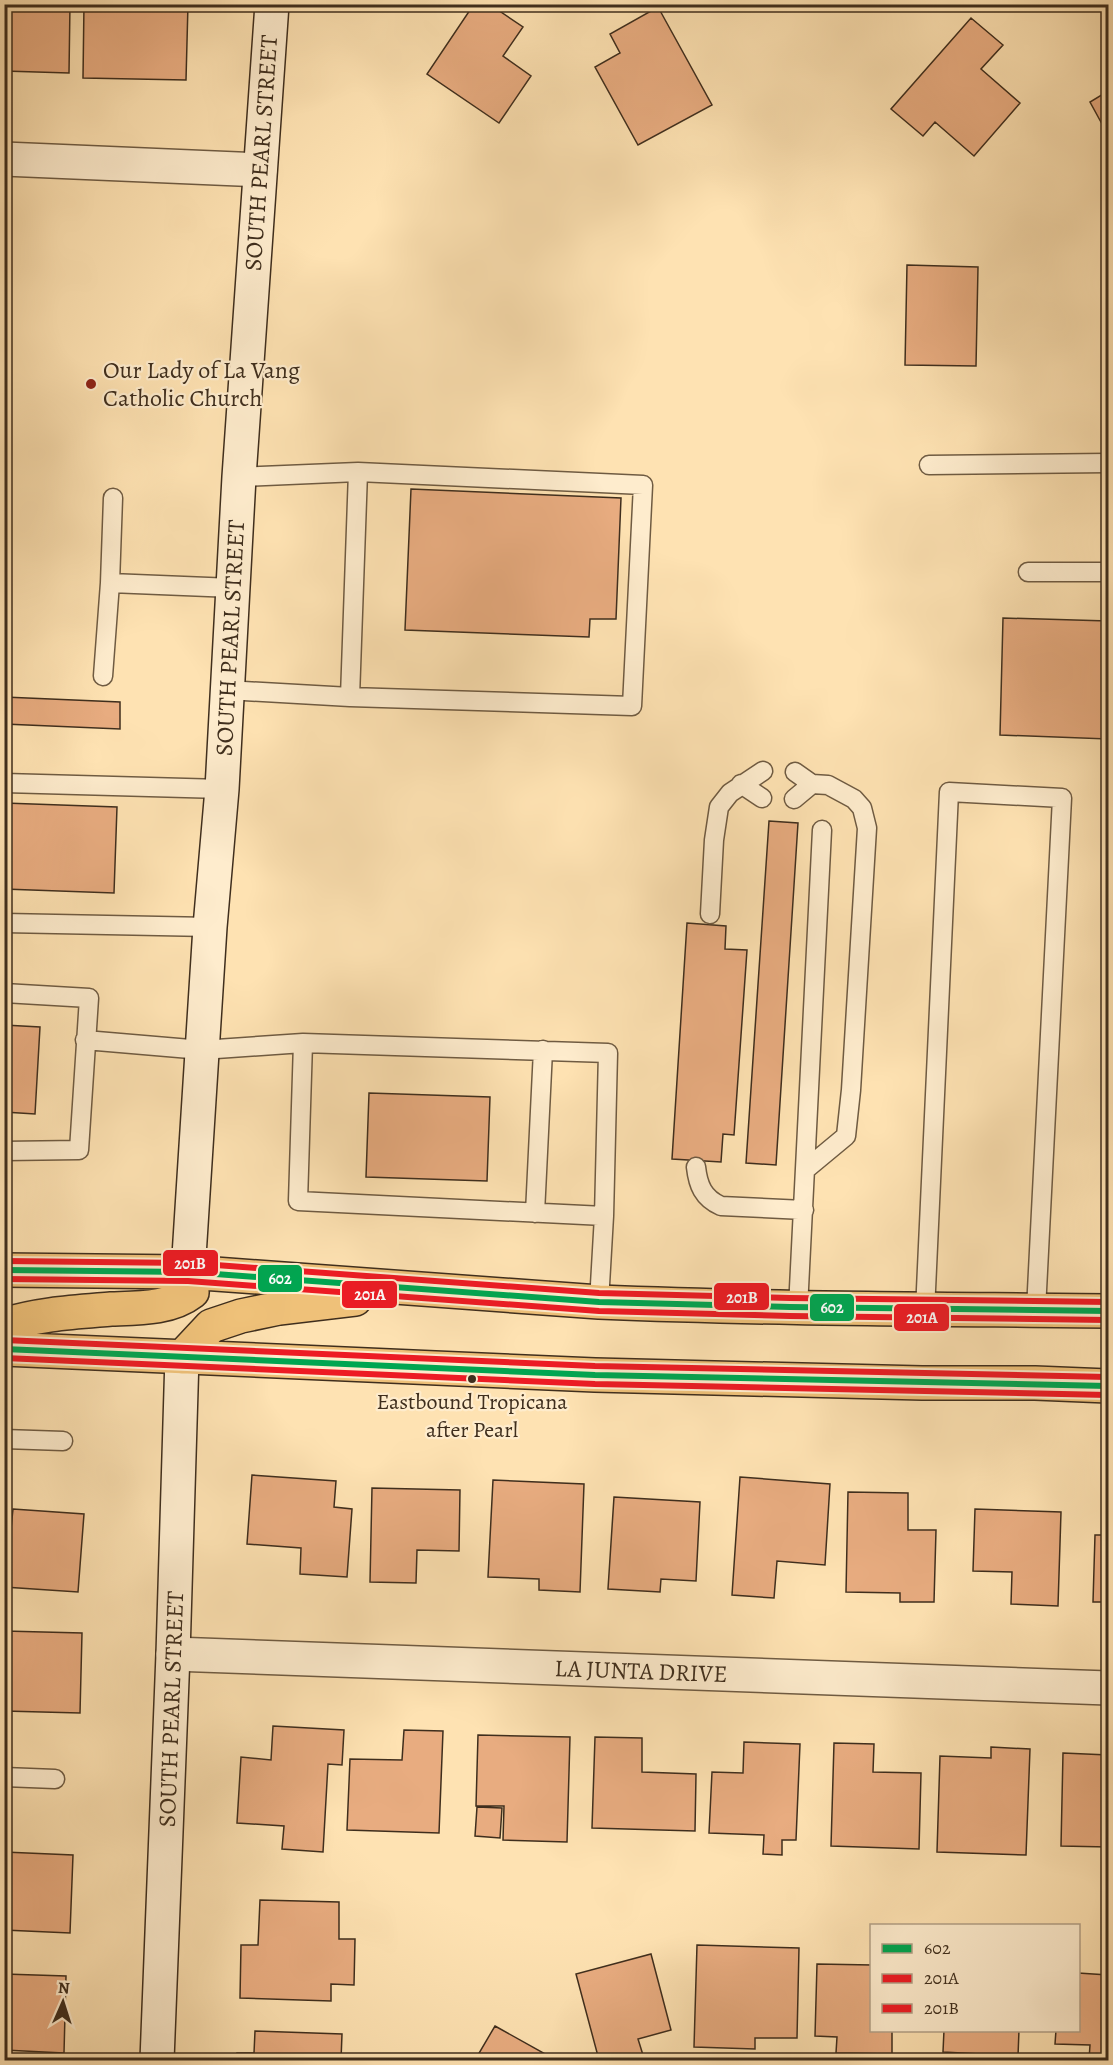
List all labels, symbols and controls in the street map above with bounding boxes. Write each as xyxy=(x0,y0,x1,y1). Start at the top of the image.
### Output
street label: SOUTH PEARL STREET xyxy=(237,34,285,272)
place label: Our Lady of La Vang Catholic Church xyxy=(103,354,300,414)
marker: Our Lady of La Vang Catholic Church xyxy=(84,377,98,391)
street label: SOUTH PEARL STREET xyxy=(208,519,252,757)
line badge: 201B xyxy=(162,1249,219,1277)
text: 201B xyxy=(174,1253,206,1275)
line badge: 602 xyxy=(257,1264,303,1293)
text: 602 xyxy=(268,1268,292,1290)
line badge: 201A xyxy=(341,1280,398,1309)
line badge: 201B xyxy=(713,1282,770,1311)
text: 201A xyxy=(354,1284,387,1306)
text: 201B xyxy=(726,1287,758,1309)
line badge: 602 xyxy=(809,1293,855,1322)
text: 602 xyxy=(820,1297,844,1319)
line badge: 201A xyxy=(893,1303,950,1332)
text: 201A xyxy=(906,1307,939,1329)
marker: Eastbound Tropicana after Pearl xyxy=(466,1373,478,1385)
place label: Eastbound Tropicana after Pearl xyxy=(376,1387,568,1445)
street label: SOUTH PEARL STREET xyxy=(151,1590,191,1828)
street label: LA JUNTA DRIVE xyxy=(554,1652,728,1690)
legend xyxy=(870,1924,1080,2032)
text: 602 xyxy=(924,1936,951,1960)
text: 201A xyxy=(924,1966,959,1990)
north arrow xyxy=(33,1972,93,2032)
text: N xyxy=(57,1977,70,1999)
text: 201B xyxy=(924,1996,959,2020)

